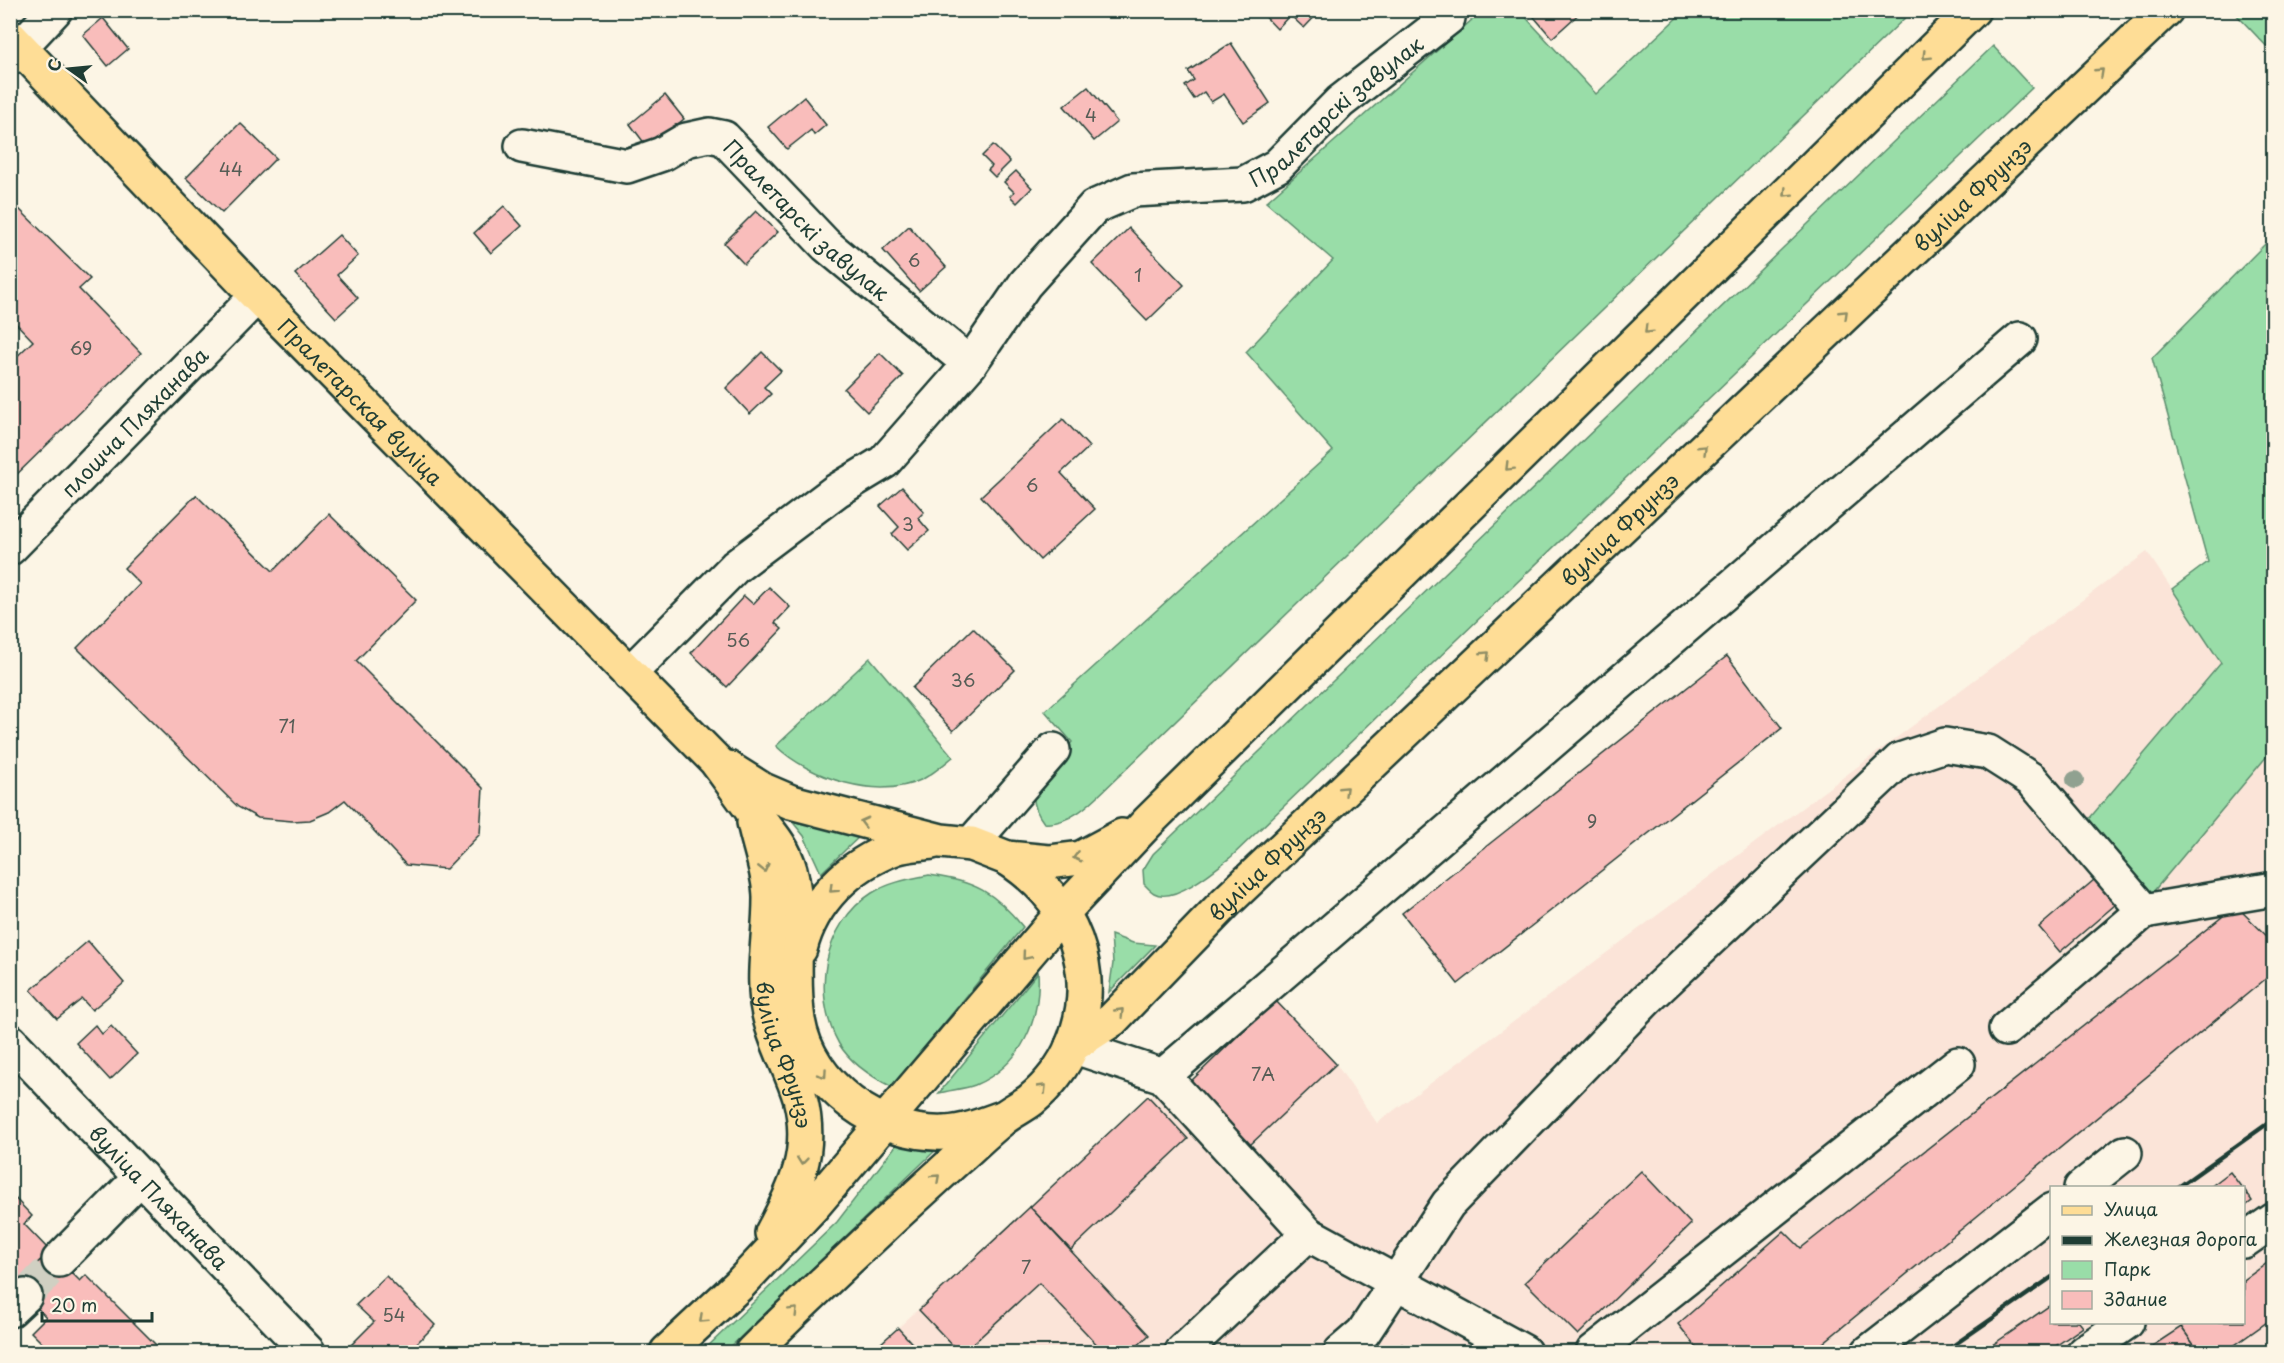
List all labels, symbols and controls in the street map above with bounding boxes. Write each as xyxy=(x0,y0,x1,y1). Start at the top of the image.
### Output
street label: Пралетарскі завулак xyxy=(1243,27,1430,194)
north arrow xyxy=(39,39,99,99)
one-way arrow xyxy=(1922,49,1933,60)
text: С xyxy=(40,56,67,74)
one-way arrow xyxy=(2093,68,2104,79)
house number: 4 xyxy=(1085,101,1097,128)
street label: вуліца Фрунзэ xyxy=(1905,130,2038,259)
street label: Пралетарскі завулак xyxy=(717,131,898,308)
house number: 44 xyxy=(219,155,243,182)
one-way arrow xyxy=(1783,186,1793,197)
house number: 6 xyxy=(908,246,920,273)
house number: 1 xyxy=(1134,261,1142,288)
street label: Пралетарская вуліца xyxy=(271,310,451,492)
one-way arrow xyxy=(1837,311,1848,322)
one-way arrow xyxy=(1644,322,1655,333)
house number: 69 xyxy=(70,334,92,361)
street label: плошча Пляханава xyxy=(53,339,216,504)
one-way arrow xyxy=(1696,445,1707,456)
one-way arrow xyxy=(1505,459,1516,470)
street label: вуліца Фрунзэ xyxy=(1553,464,1686,593)
house number: 6 xyxy=(1026,471,1038,498)
house number: 3 xyxy=(902,510,914,537)
house number: 56 xyxy=(726,626,750,653)
one-way arrow xyxy=(1478,652,1489,663)
house number: 36 xyxy=(951,666,975,693)
house number: 71 xyxy=(279,712,295,739)
one-way arrow xyxy=(1337,786,1348,797)
street label: вуліца Фрунзэ xyxy=(1200,799,1333,928)
house number: 9 xyxy=(1587,807,1597,834)
one-way arrow xyxy=(859,817,870,829)
one-way arrow xyxy=(1072,850,1082,863)
one-way arrow xyxy=(756,863,769,873)
one-way arrow xyxy=(830,881,841,892)
one-way arrow xyxy=(1022,949,1033,960)
street label: вуліца Фрунзэ xyxy=(750,981,821,1130)
one-way arrow xyxy=(1113,1009,1124,1019)
house number: 7А xyxy=(1251,1060,1275,1087)
one-way arrow xyxy=(816,1067,827,1078)
one-way arrow xyxy=(1036,1084,1047,1094)
street label: вуліца Пляханава xyxy=(82,1117,237,1277)
one-way arrow xyxy=(796,1156,809,1166)
one-way arrow xyxy=(929,1174,940,1185)
legend xyxy=(2050,1186,2245,1324)
text: Улица xyxy=(2104,1195,2158,1222)
text: Железная дорога xyxy=(2104,1225,2258,1252)
house number: 7 xyxy=(1021,1253,1031,1280)
text: Парк xyxy=(2104,1255,2151,1282)
scale bar xyxy=(42,1285,152,1323)
text: Здание xyxy=(2104,1285,2167,1312)
text: 20 m xyxy=(51,1291,97,1318)
house number: 54 xyxy=(382,1301,406,1328)
one-way arrow xyxy=(786,1308,797,1319)
one-way arrow xyxy=(700,1312,710,1323)

